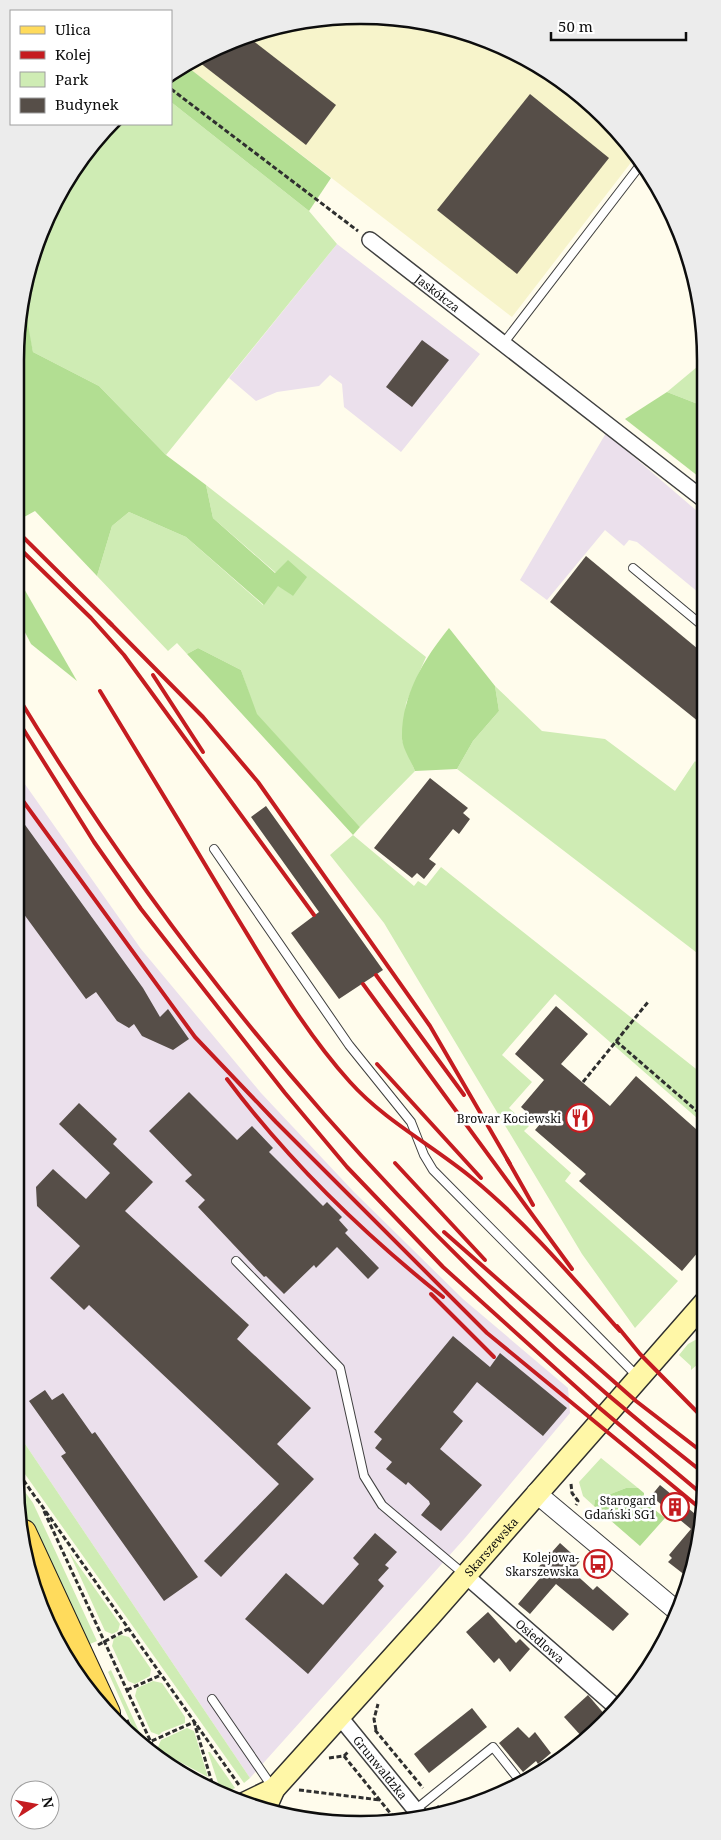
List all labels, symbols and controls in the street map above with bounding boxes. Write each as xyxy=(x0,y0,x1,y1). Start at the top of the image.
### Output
legend xyxy=(10,10,172,125)
scale bar xyxy=(551,10,686,42)
text: 50 m xyxy=(558,16,593,36)
text: Ulica xyxy=(55,19,91,39)
text: Kolej xyxy=(55,44,91,64)
text: Park xyxy=(55,69,89,89)
text: Budynek xyxy=(55,94,119,114)
street label: Jaskółcza xyxy=(411,269,464,316)
restaurant icon: Browar Kociewski xyxy=(565,1103,595,1133)
place label: Browar Kociewski xyxy=(457,1110,561,1127)
place label: Starogard Gdański SG1 xyxy=(584,1492,657,1523)
building icon: Starogard Gdański SG1 xyxy=(660,1492,690,1522)
street label: Skarszewska xyxy=(460,1513,522,1580)
place label: Kolejowa- Skarszewska xyxy=(506,1549,579,1580)
bus stop icon: Kolejowa- Skarszewska xyxy=(583,1549,613,1579)
street label: Osiedlowa xyxy=(512,1615,569,1667)
street label: Grunwaldzka xyxy=(350,1732,412,1803)
north arrow xyxy=(10,1780,60,1830)
text: N xyxy=(38,1795,59,1810)

